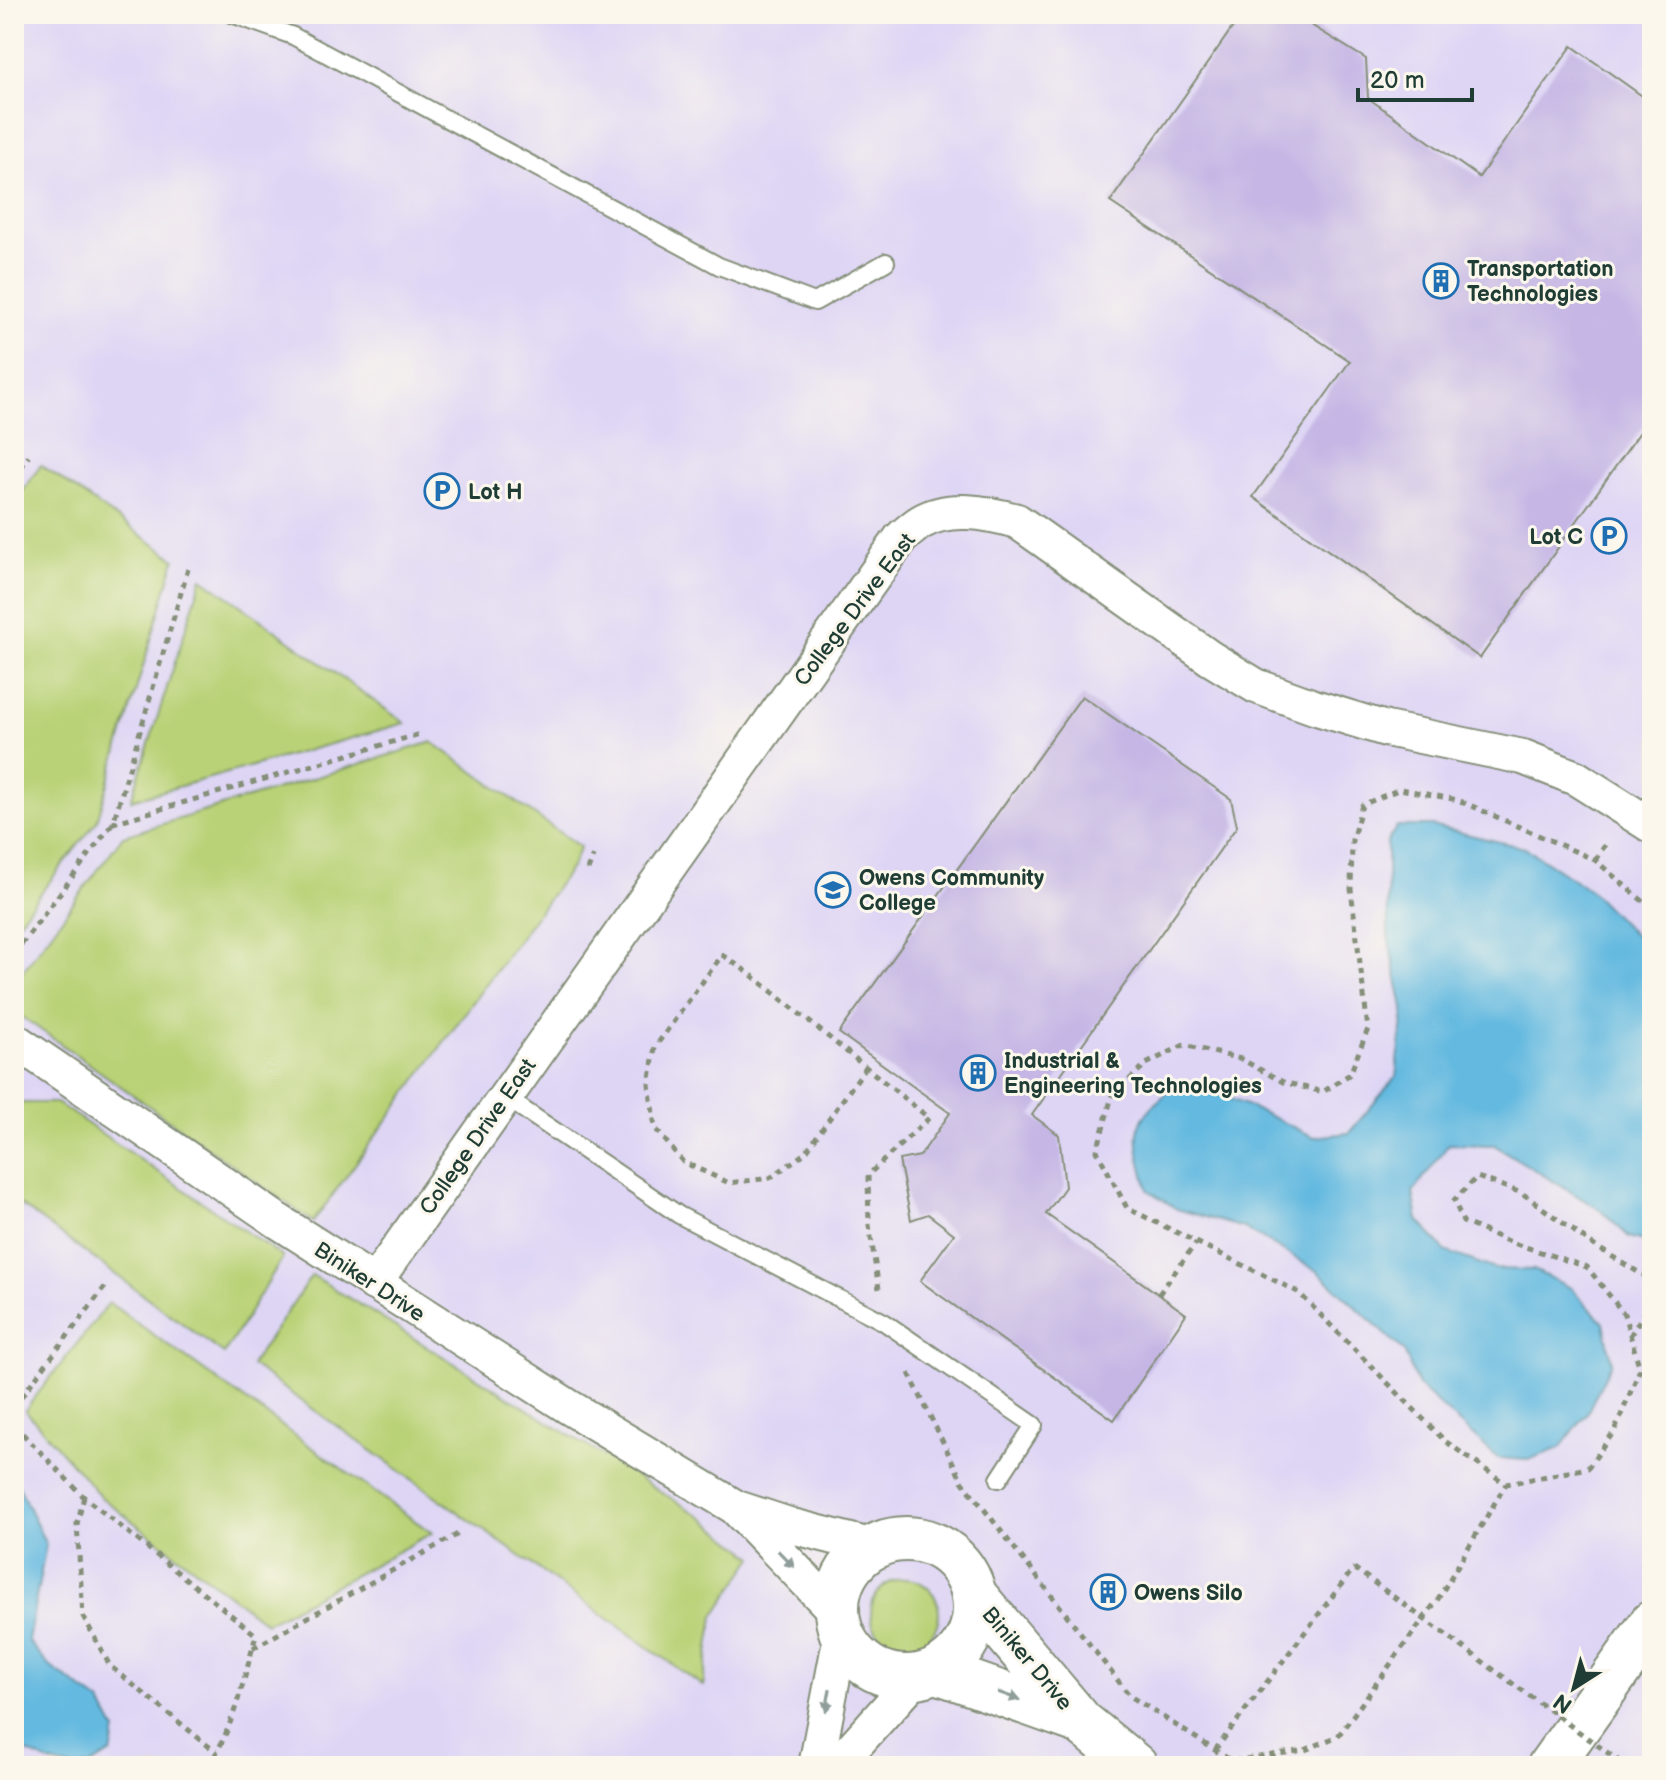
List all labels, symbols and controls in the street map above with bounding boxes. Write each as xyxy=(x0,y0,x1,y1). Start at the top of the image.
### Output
scale bar xyxy=(1358,52,1472,102)
text: 20 m xyxy=(1370,66,1425,95)
place label: Transportation Technologies xyxy=(1467,256,1614,308)
building icon: Transportation Technologies xyxy=(1422,262,1460,300)
parking icon: Lot H xyxy=(423,472,461,510)
place label: Lot H xyxy=(468,479,522,506)
parking icon: Lot C xyxy=(1590,517,1628,555)
place label: Lot C xyxy=(1529,524,1583,551)
street label: College Drive East xyxy=(789,528,922,692)
place label: Owens Community College xyxy=(859,865,1044,917)
school or university icon: Owens Community College xyxy=(814,871,852,909)
place label: Industrial & Engineering Technologies xyxy=(1004,1048,1262,1100)
street label: College Drive East xyxy=(414,1053,542,1220)
building icon: Industrial & Engineering Technologies xyxy=(959,1054,997,1092)
street label: Biniker Drive xyxy=(309,1236,430,1328)
one-way arrow xyxy=(777,1550,795,1569)
building icon: Owens Silo xyxy=(1089,1573,1127,1611)
place label: Owens Silo xyxy=(1134,1580,1243,1607)
street label: Biniker Drive xyxy=(976,1602,1078,1716)
north arrow xyxy=(1534,1648,1614,1728)
text: N xyxy=(1549,1687,1578,1719)
one-way arrow xyxy=(821,1688,834,1713)
one-way arrow xyxy=(997,1691,1021,1703)

